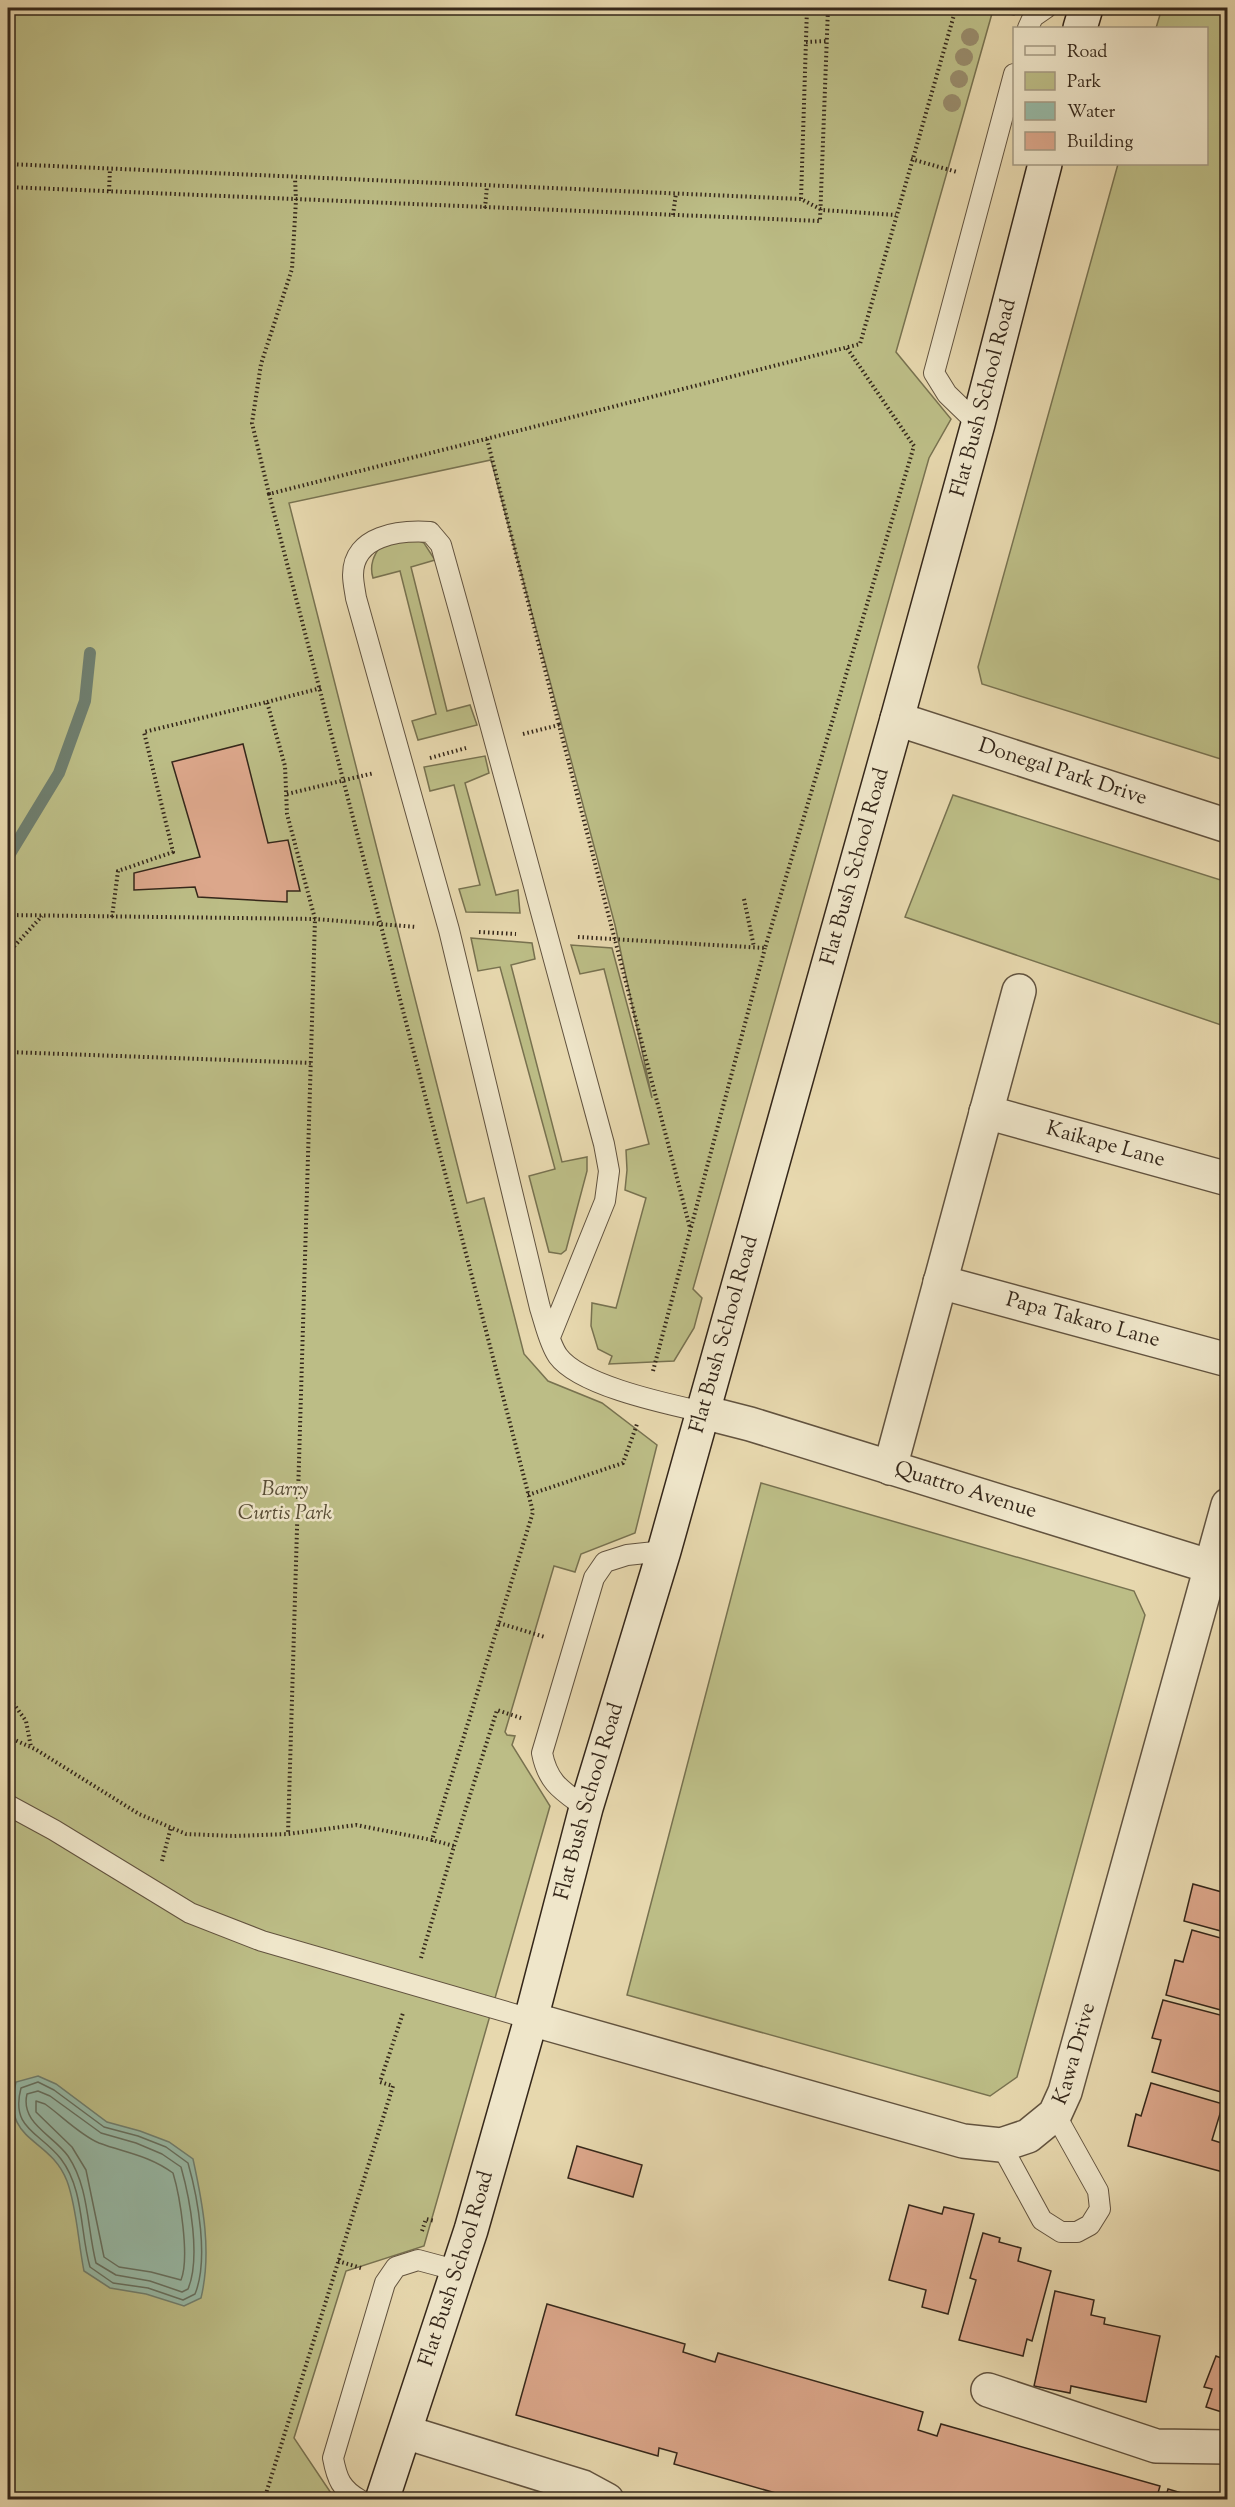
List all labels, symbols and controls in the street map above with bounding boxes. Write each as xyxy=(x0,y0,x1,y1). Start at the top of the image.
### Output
legend xyxy=(1013,27,1208,165)
text: Road xyxy=(1067,40,1107,66)
text: Park xyxy=(1067,70,1102,96)
text: Water xyxy=(1067,100,1116,126)
text: Building xyxy=(1067,130,1133,156)
street label: Flat Bush School Road xyxy=(944,296,1025,500)
street label: Donegal Park Drive xyxy=(974,731,1151,814)
street label: Flat Bush School Road xyxy=(814,764,898,969)
street label: Kaikape Lane xyxy=(1043,1114,1168,1176)
street label: Flat Bush School Road xyxy=(683,1232,767,1437)
street label: Papa Takaro Lane xyxy=(1002,1285,1163,1356)
street label: Quattro Avenue xyxy=(890,1455,1040,1527)
park label: Barry Curtis Park xyxy=(238,1475,333,1529)
street label: Flat Bush School Road xyxy=(548,1699,632,1903)
street label: Kawa Drive xyxy=(1046,1999,1104,2110)
street label: Flat Bush School Road xyxy=(412,2168,502,2371)

